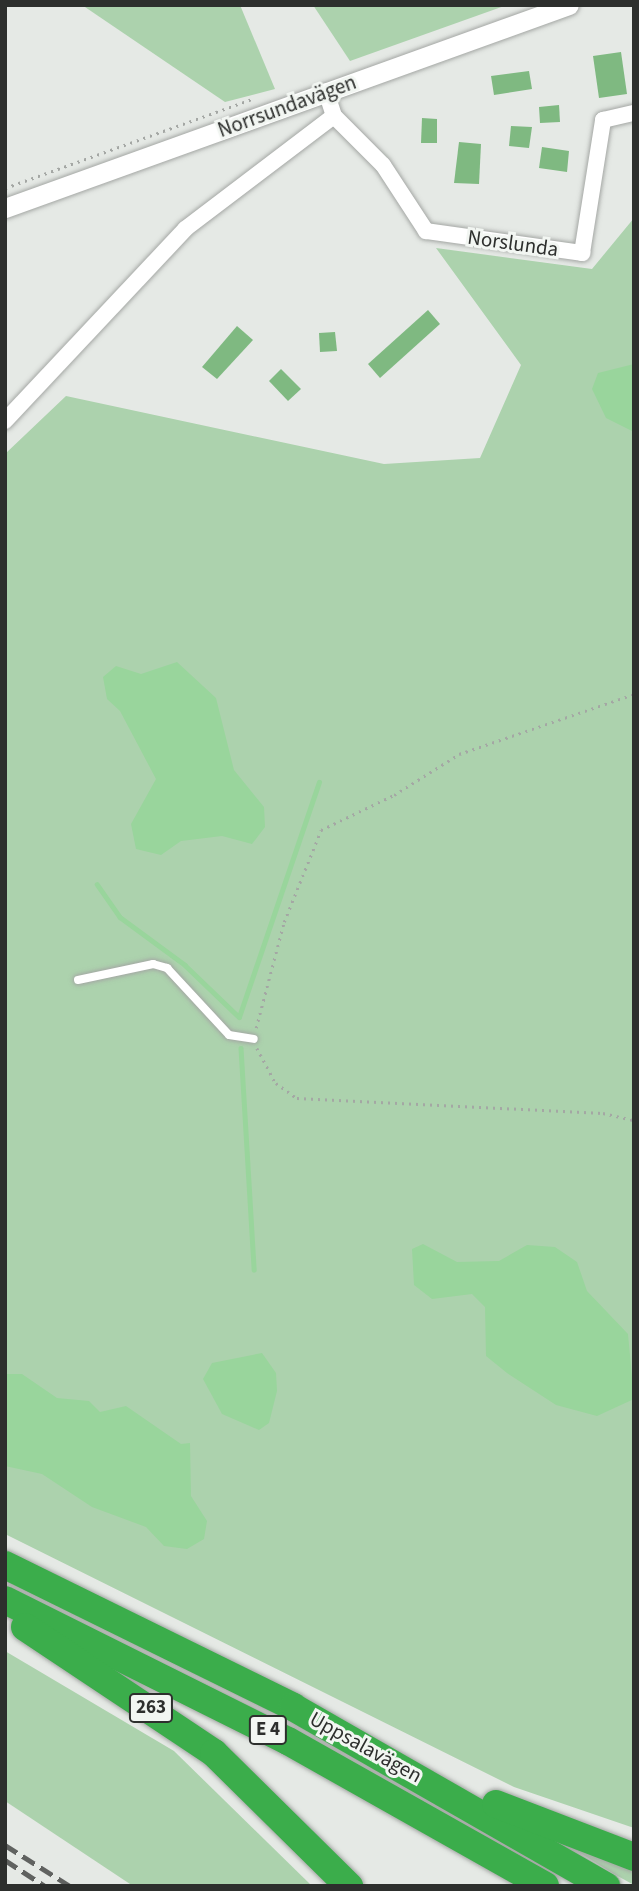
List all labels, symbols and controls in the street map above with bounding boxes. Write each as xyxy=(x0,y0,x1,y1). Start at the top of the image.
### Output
street label: Norrsundavägen xyxy=(214,69,360,143)
street label: Norslunda xyxy=(466,224,560,262)
road number: 263 xyxy=(128,1692,174,1724)
street label: Uppsalavägen xyxy=(306,1706,426,1788)
road number: E 4 xyxy=(249,1714,287,1746)

